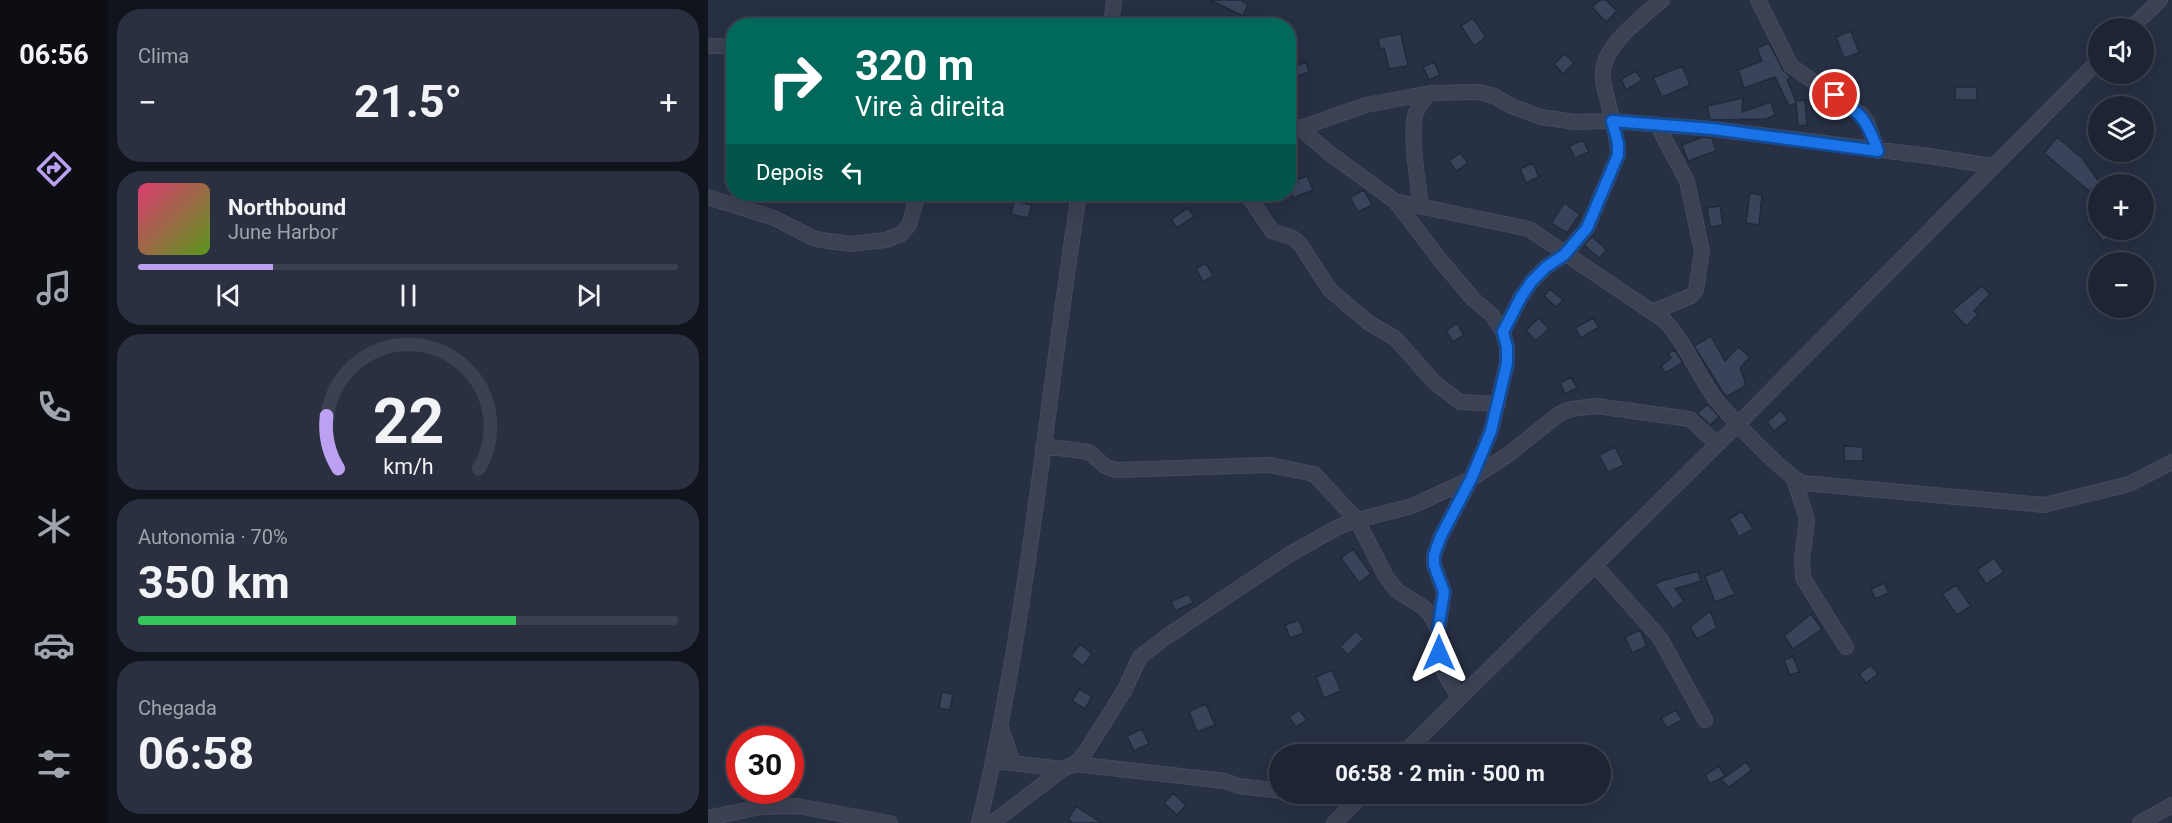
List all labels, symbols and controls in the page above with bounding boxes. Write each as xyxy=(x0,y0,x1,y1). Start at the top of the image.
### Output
map controls xyxy=(2088,18,2154,318)
button: sound xyxy=(2088,18,2154,84)
text: 06:56 xyxy=(19,39,89,71)
text: 320 m xyxy=(855,41,974,90)
icon: right xyxy=(756,42,834,120)
text: Clima xyxy=(138,44,189,68)
pin xyxy=(1809,69,1860,120)
text: 21.5° xyxy=(354,75,462,128)
icon: arrive xyxy=(1818,78,1851,111)
text: − xyxy=(138,83,157,122)
text: + xyxy=(659,83,678,122)
text: Vire à direita xyxy=(855,91,1005,123)
button: layers xyxy=(2088,96,2154,162)
icon: directions xyxy=(33,148,75,190)
icon: left xyxy=(836,156,869,189)
text: Depois xyxy=(756,160,824,185)
button: + xyxy=(2088,174,2154,240)
text: Northbound xyxy=(228,195,346,220)
text: June Harbor xyxy=(228,220,338,244)
button: − xyxy=(2088,252,2154,318)
icon: music xyxy=(33,267,75,309)
icon: previous xyxy=(212,279,245,312)
icon: pause xyxy=(392,279,425,312)
icon: next xyxy=(572,279,605,312)
text: 22 xyxy=(372,385,444,458)
icon: phone xyxy=(33,386,75,428)
text: km/h xyxy=(383,454,433,479)
icon: climate xyxy=(33,505,75,547)
text: Autonomia · 70% xyxy=(138,525,288,549)
text: 350 km xyxy=(138,556,290,609)
position arrow xyxy=(1407,621,1471,685)
icon: car xyxy=(33,624,75,666)
text: Chegada xyxy=(138,696,217,720)
speed limit sign: 30 xyxy=(726,726,804,804)
text: 06:58 xyxy=(138,727,254,780)
icon: filters xyxy=(33,743,75,785)
text: 06:58 · 2 min · 500 m xyxy=(1335,761,1545,786)

